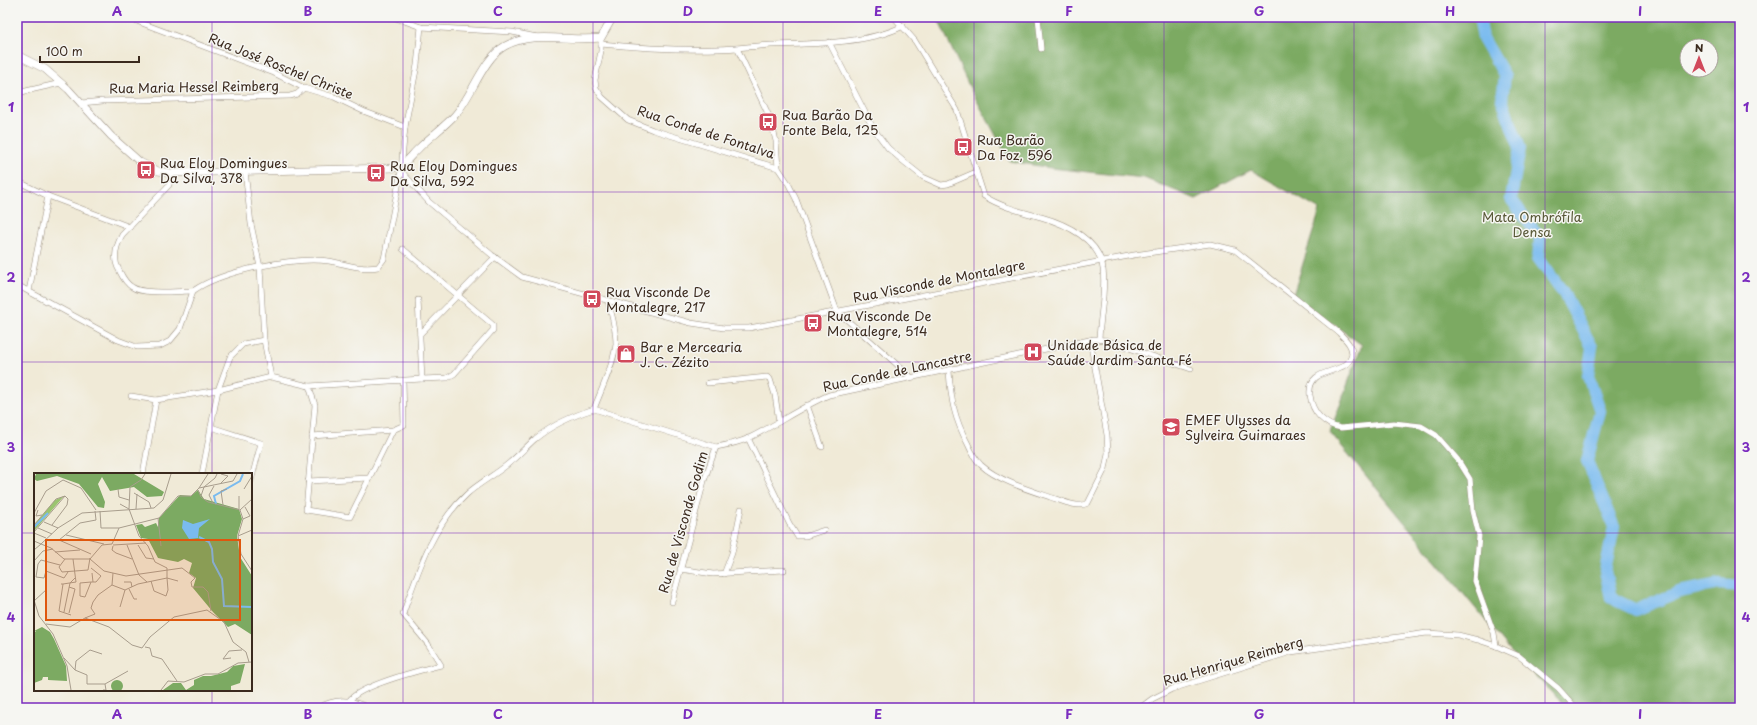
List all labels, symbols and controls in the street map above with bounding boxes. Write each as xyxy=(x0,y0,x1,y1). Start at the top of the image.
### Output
text: A xyxy=(112,1,122,20)
text: B xyxy=(304,1,313,20)
text: C xyxy=(493,1,503,20)
text: D xyxy=(683,1,693,20)
text: E xyxy=(874,1,882,20)
text: F xyxy=(1065,1,1073,20)
text: G xyxy=(1254,1,1264,20)
text: H xyxy=(1445,1,1455,20)
text: I xyxy=(1638,1,1642,20)
street label: Rua José Roschel Christe xyxy=(206,28,356,103)
scale bar xyxy=(40,38,139,64)
north arrow xyxy=(1679,38,1719,78)
text: N xyxy=(1695,39,1704,56)
text: 100 m xyxy=(46,42,83,60)
street label: Rua Maria Hessel Reimberg xyxy=(109,76,279,97)
text: 1 xyxy=(8,97,14,116)
text: 1 xyxy=(1743,97,1749,116)
street label: Rua Conde de Fontalva xyxy=(635,100,777,163)
place label: Rua Barão Da Fonte Bela, 125 xyxy=(782,105,878,139)
bus stop icon: Rua Barão Da Fonte Bela, 125 xyxy=(757,111,779,133)
place label: Rua Barão Da Foz, 596 xyxy=(977,130,1052,164)
bus stop icon: Rua Barão Da Foz, 596 xyxy=(952,136,974,158)
place label: Rua Eloy Domingues Da Silva, 378 xyxy=(160,153,288,187)
place label: Rua Eloy Domingues Da Silva, 592 xyxy=(390,156,518,190)
bus stop icon: Rua Eloy Domingues Da Silva, 378 xyxy=(135,159,157,181)
bus stop icon: Rua Eloy Domingues Da Silva, 592 xyxy=(365,162,387,184)
park label: Mata Ombrófila Densa xyxy=(1482,207,1583,241)
street label: Rua Visconde de Montalegre xyxy=(851,254,1027,307)
text: 2 xyxy=(6,267,16,286)
text: 2 xyxy=(1741,267,1751,286)
place label: Rua Visconde De Montalegre, 217 xyxy=(606,282,711,316)
bus stop icon: Rua Visconde De Montalegre, 217 xyxy=(581,288,603,310)
place label: Rua Visconde De Montalegre, 514 xyxy=(827,306,932,340)
bus stop icon: Rua Visconde De Montalegre, 514 xyxy=(802,312,824,334)
place label: Unidade Básica de Saúde Jardim Santa Fé xyxy=(1047,335,1192,369)
place label: Bar e Mercearia J. C. Zézito xyxy=(640,337,743,371)
hospital icon: Unidade Básica de Saúde Jardim Santa Fé xyxy=(1022,341,1044,363)
shop icon: Bar e Mercearia J. C. Zézito xyxy=(615,343,637,365)
street label: Rua Conde de Lancastre xyxy=(821,345,973,396)
place label: EMEF Ulysses da Sylveira Guimaraes xyxy=(1185,410,1306,444)
school or university icon: EMEF Ulysses da Sylveira Guimaraes xyxy=(1160,416,1182,438)
text: 3 xyxy=(7,437,16,456)
text: 3 xyxy=(1742,437,1751,456)
street label: Rua de Visconde Godim xyxy=(653,449,712,595)
inset map xyxy=(34,473,252,691)
text: 4 xyxy=(7,607,16,626)
text: 4 xyxy=(1742,607,1751,626)
street label: Rua Henrique Reimberg xyxy=(1161,631,1305,690)
text: A xyxy=(112,704,122,723)
text: B xyxy=(304,704,313,723)
text: C xyxy=(493,704,503,723)
text: D xyxy=(683,704,693,723)
text: E xyxy=(874,704,882,723)
text: F xyxy=(1065,704,1073,723)
text: G xyxy=(1254,704,1264,723)
text: H xyxy=(1445,704,1455,723)
text: I xyxy=(1638,704,1642,723)

